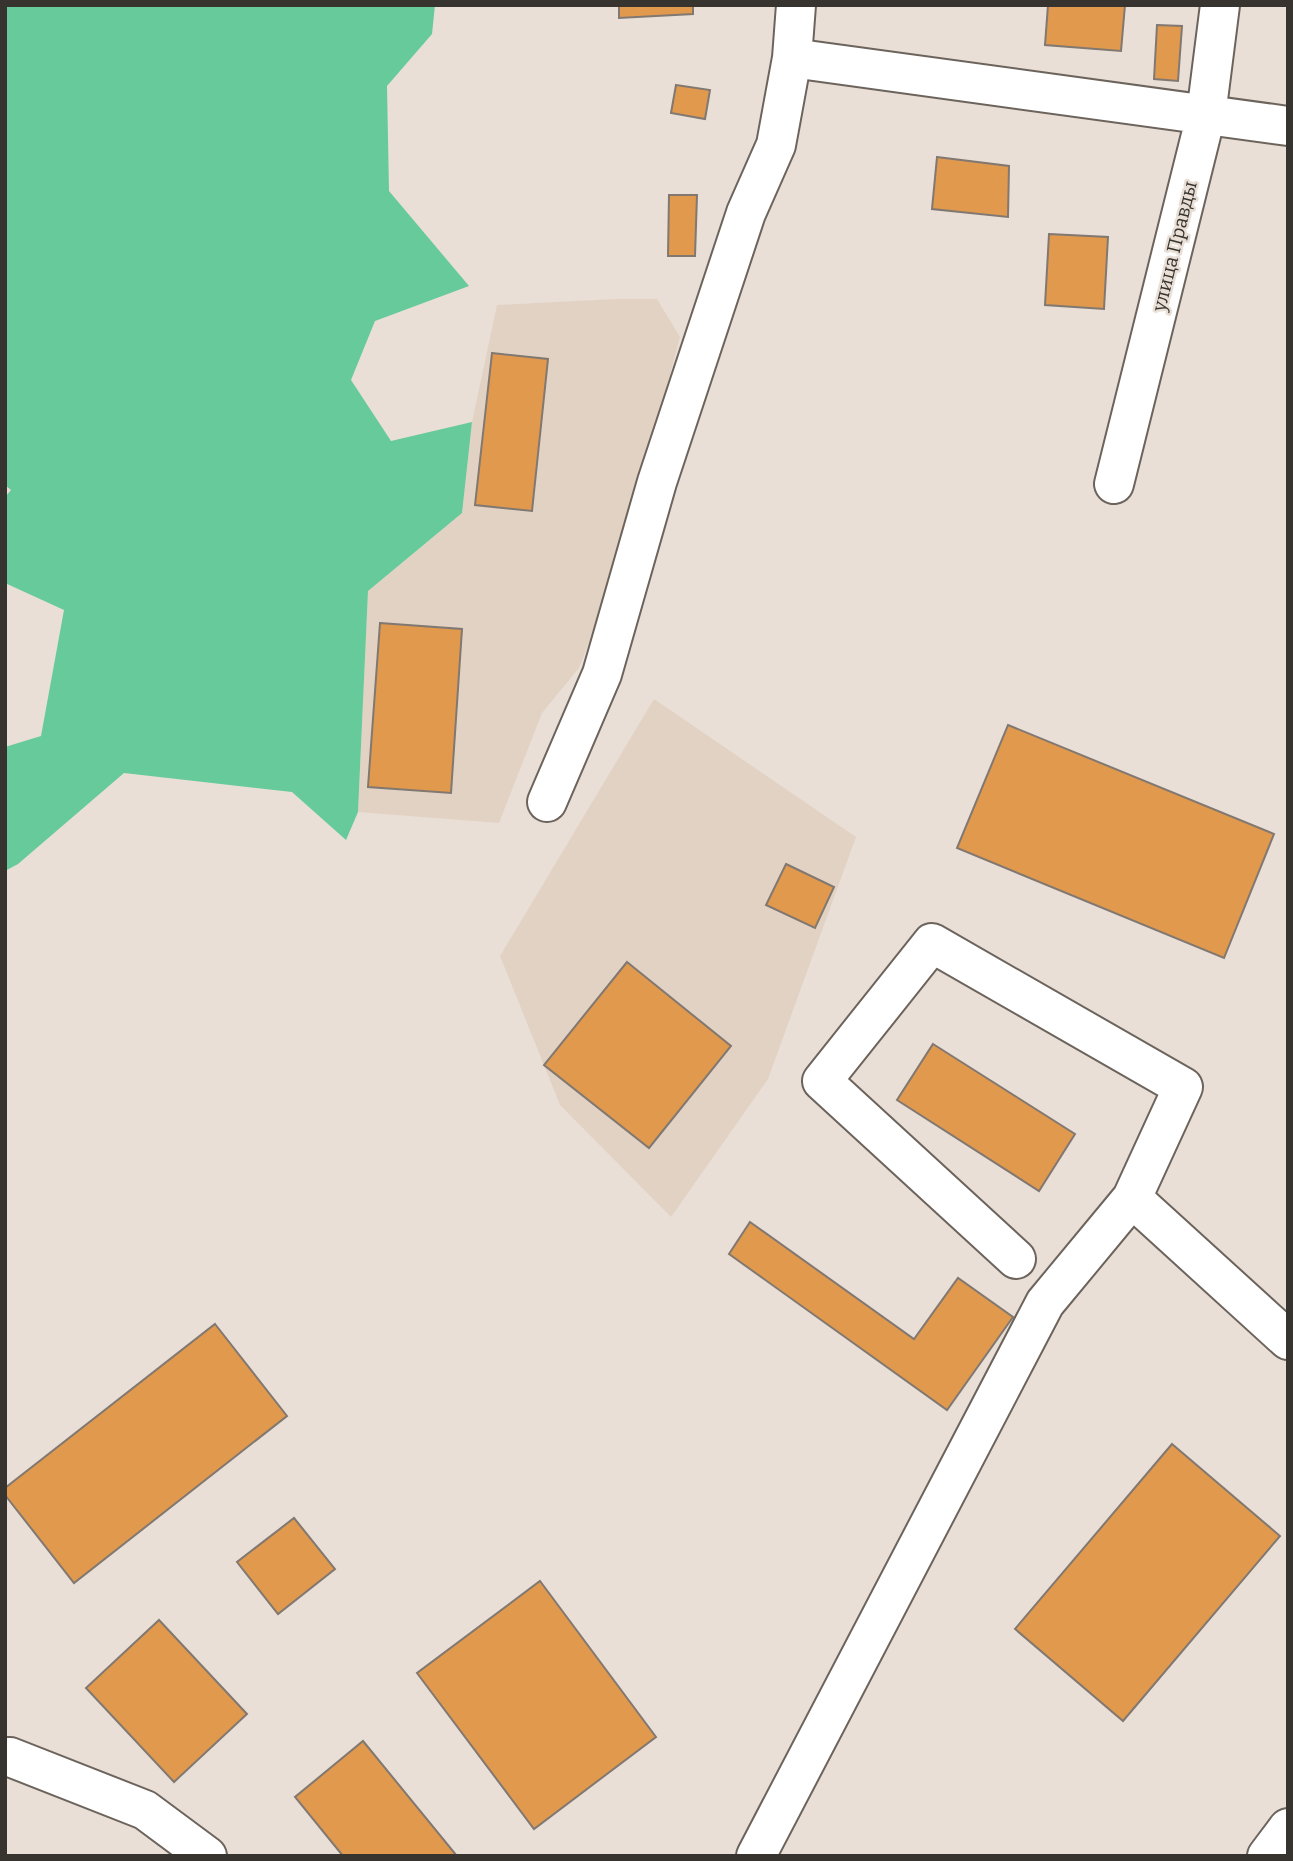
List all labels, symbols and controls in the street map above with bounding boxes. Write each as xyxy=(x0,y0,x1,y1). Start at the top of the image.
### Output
street label: улица Правды xyxy=(1147,179,1202,315)

